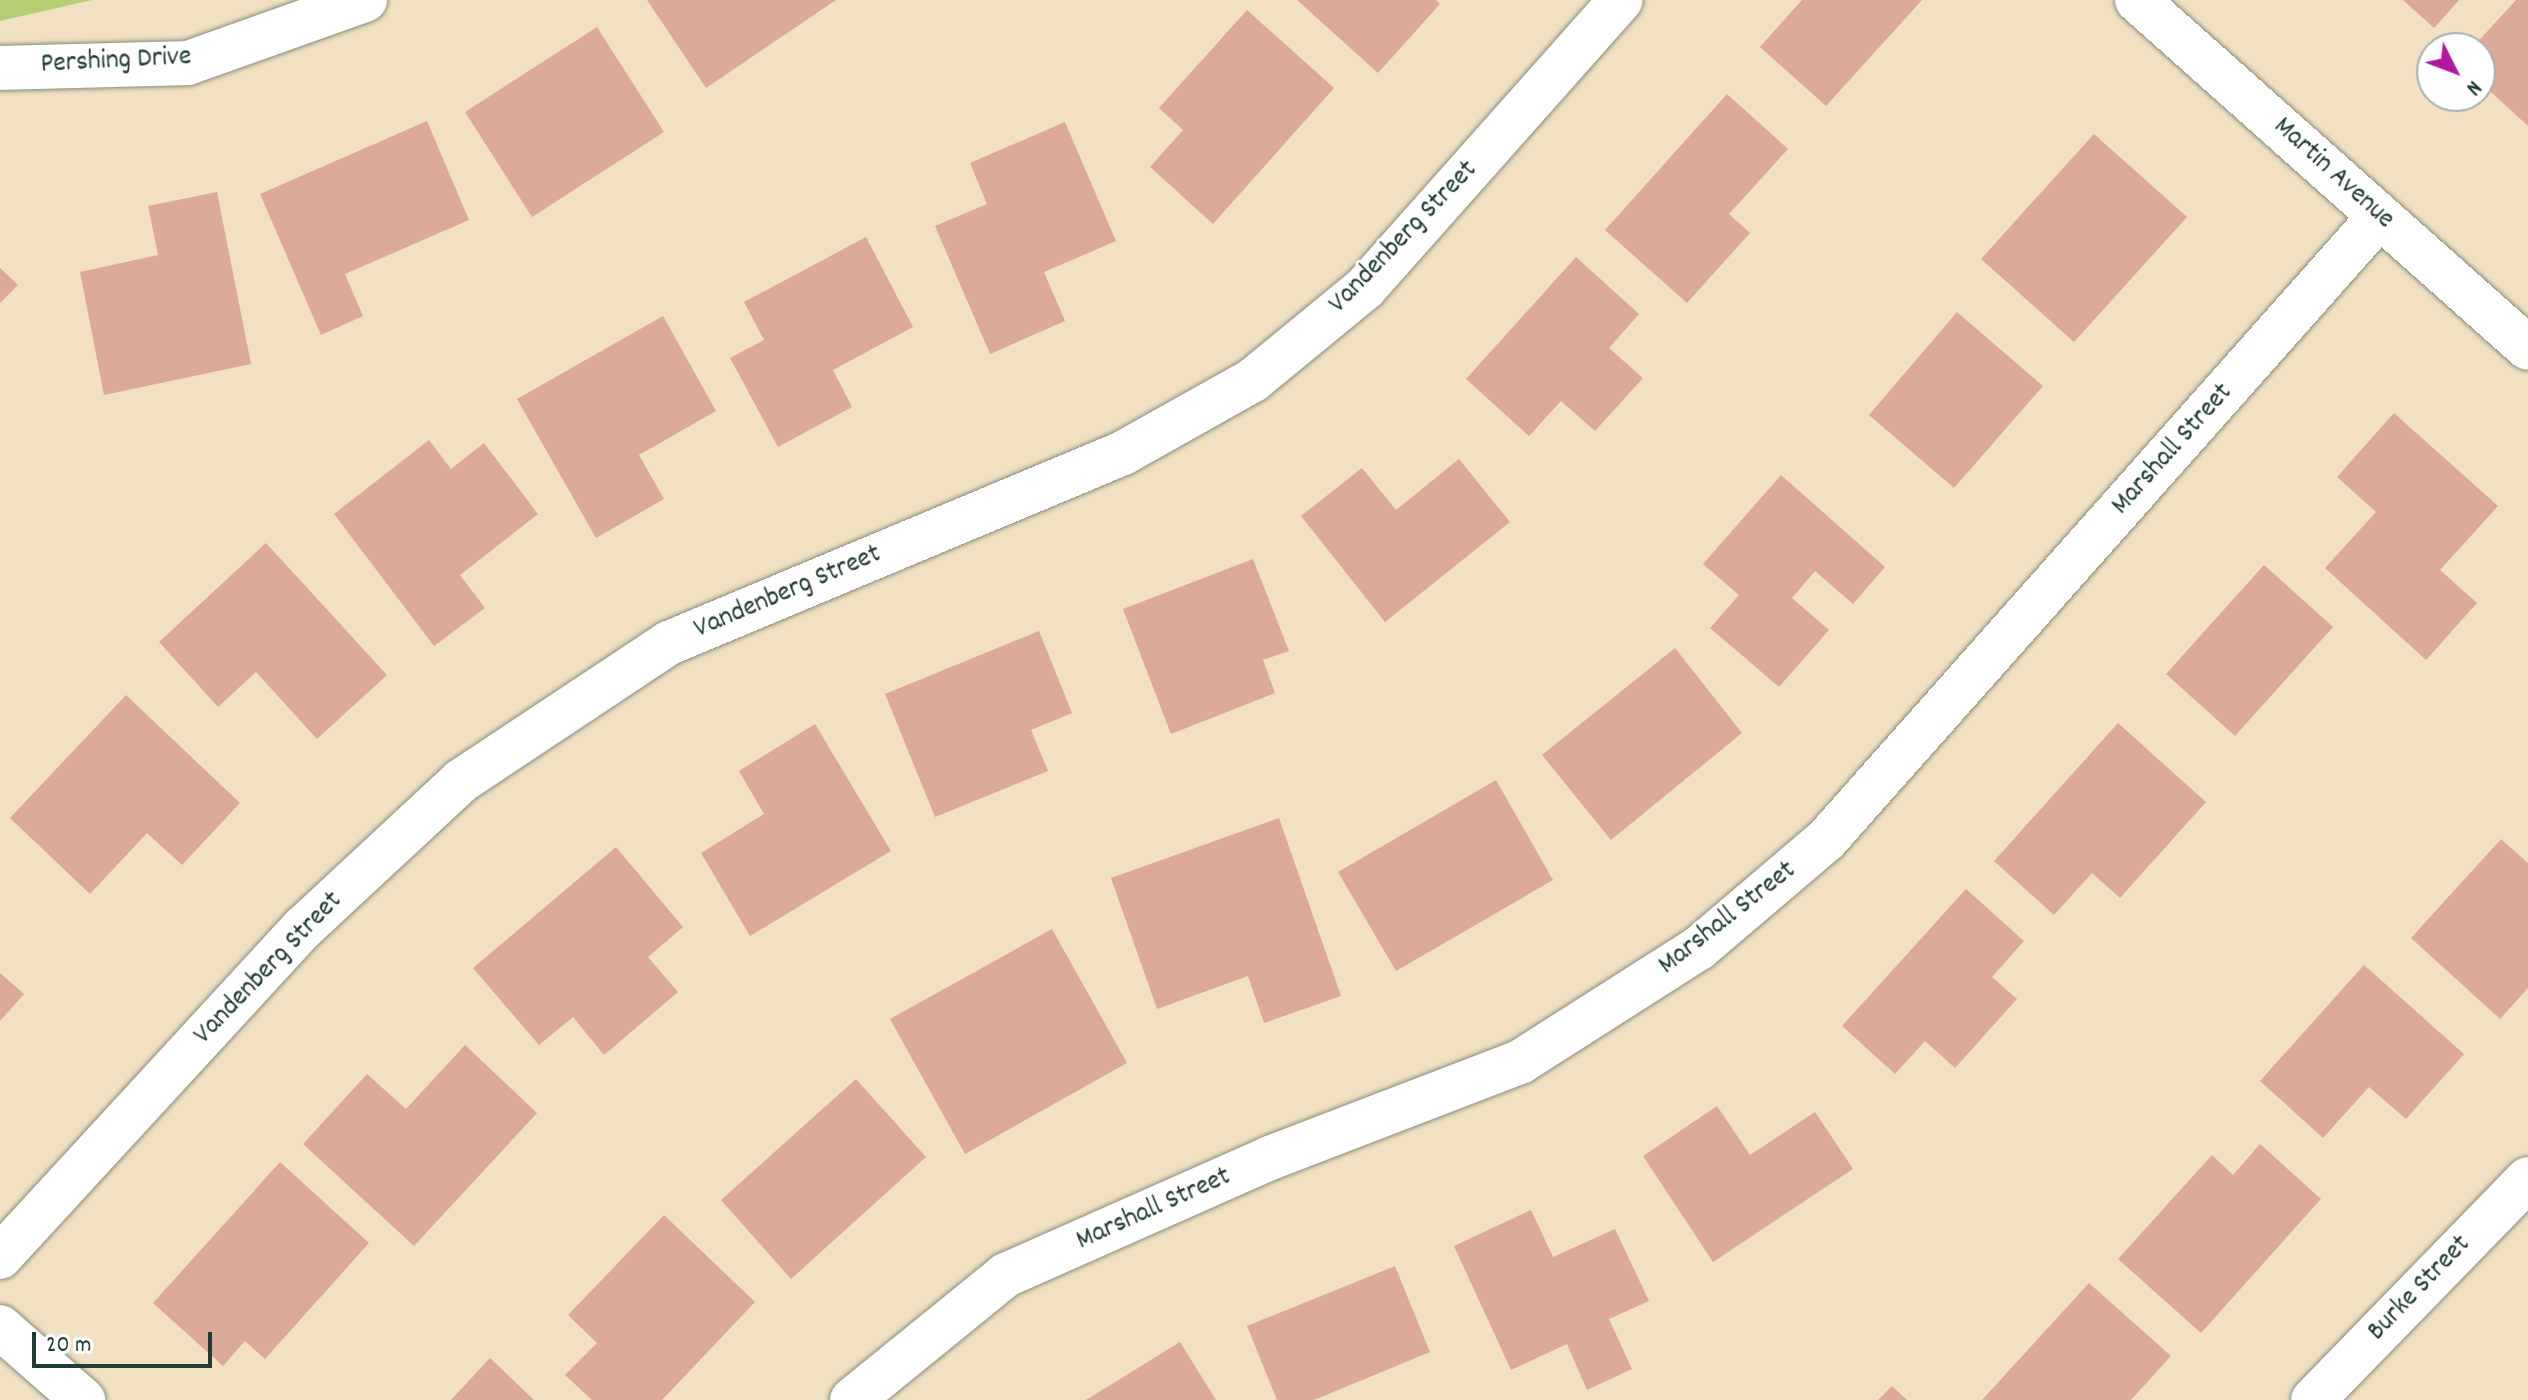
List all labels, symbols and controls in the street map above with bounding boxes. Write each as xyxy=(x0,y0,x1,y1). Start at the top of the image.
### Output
north arrow xyxy=(2416,32,2496,112)
street label: Pershing Drive xyxy=(40,41,192,83)
text: N xyxy=(2458,73,2488,101)
street label: Martin Avenue xyxy=(2266,111,2400,237)
street label: Vandenberg Street xyxy=(1323,155,1485,321)
street label: Marshall Street xyxy=(2105,377,2241,523)
street label: Vandenberg Street xyxy=(690,539,886,647)
street label: Marshall Street xyxy=(1652,855,1804,983)
street label: Vandenberg Street xyxy=(188,886,350,1052)
street label: Marshall Street xyxy=(1072,1161,1236,1259)
street label: Burke Street xyxy=(2361,1229,2479,1349)
scale bar xyxy=(36,1316,216,1366)
text: 20 m xyxy=(46,1329,92,1363)

